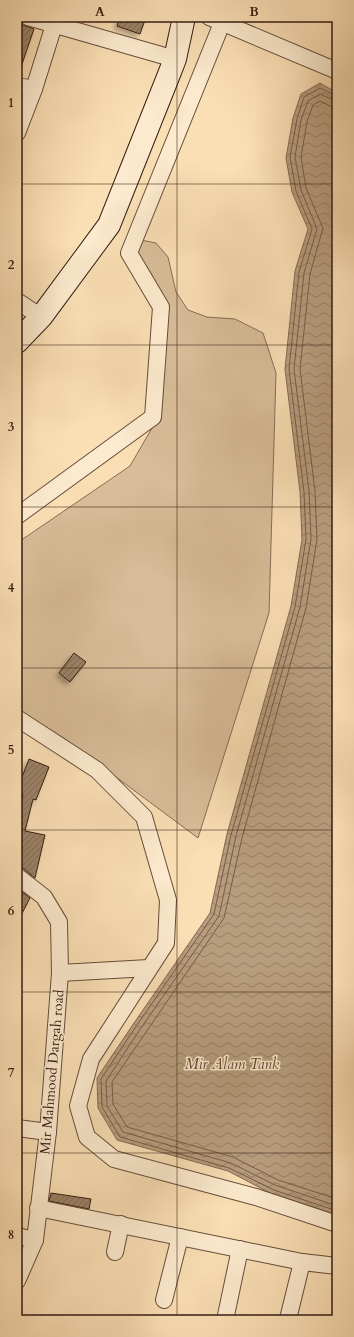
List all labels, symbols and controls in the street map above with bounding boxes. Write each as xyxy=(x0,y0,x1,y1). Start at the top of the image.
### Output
text: A xyxy=(95,3,105,21)
text: B xyxy=(249,3,259,21)
text: 1 xyxy=(8,94,14,112)
text: 2 xyxy=(8,256,15,274)
text: 3 xyxy=(8,418,15,436)
text: 4 xyxy=(8,579,15,597)
text: 5 xyxy=(8,741,14,759)
text: 6 xyxy=(8,902,15,920)
street label: Mir Mahmood Dargah road xyxy=(35,988,69,1155)
water label: Mir Alam Tank xyxy=(185,1054,280,1074)
text: 7 xyxy=(8,1064,15,1082)
text: 8 xyxy=(8,1226,14,1244)

